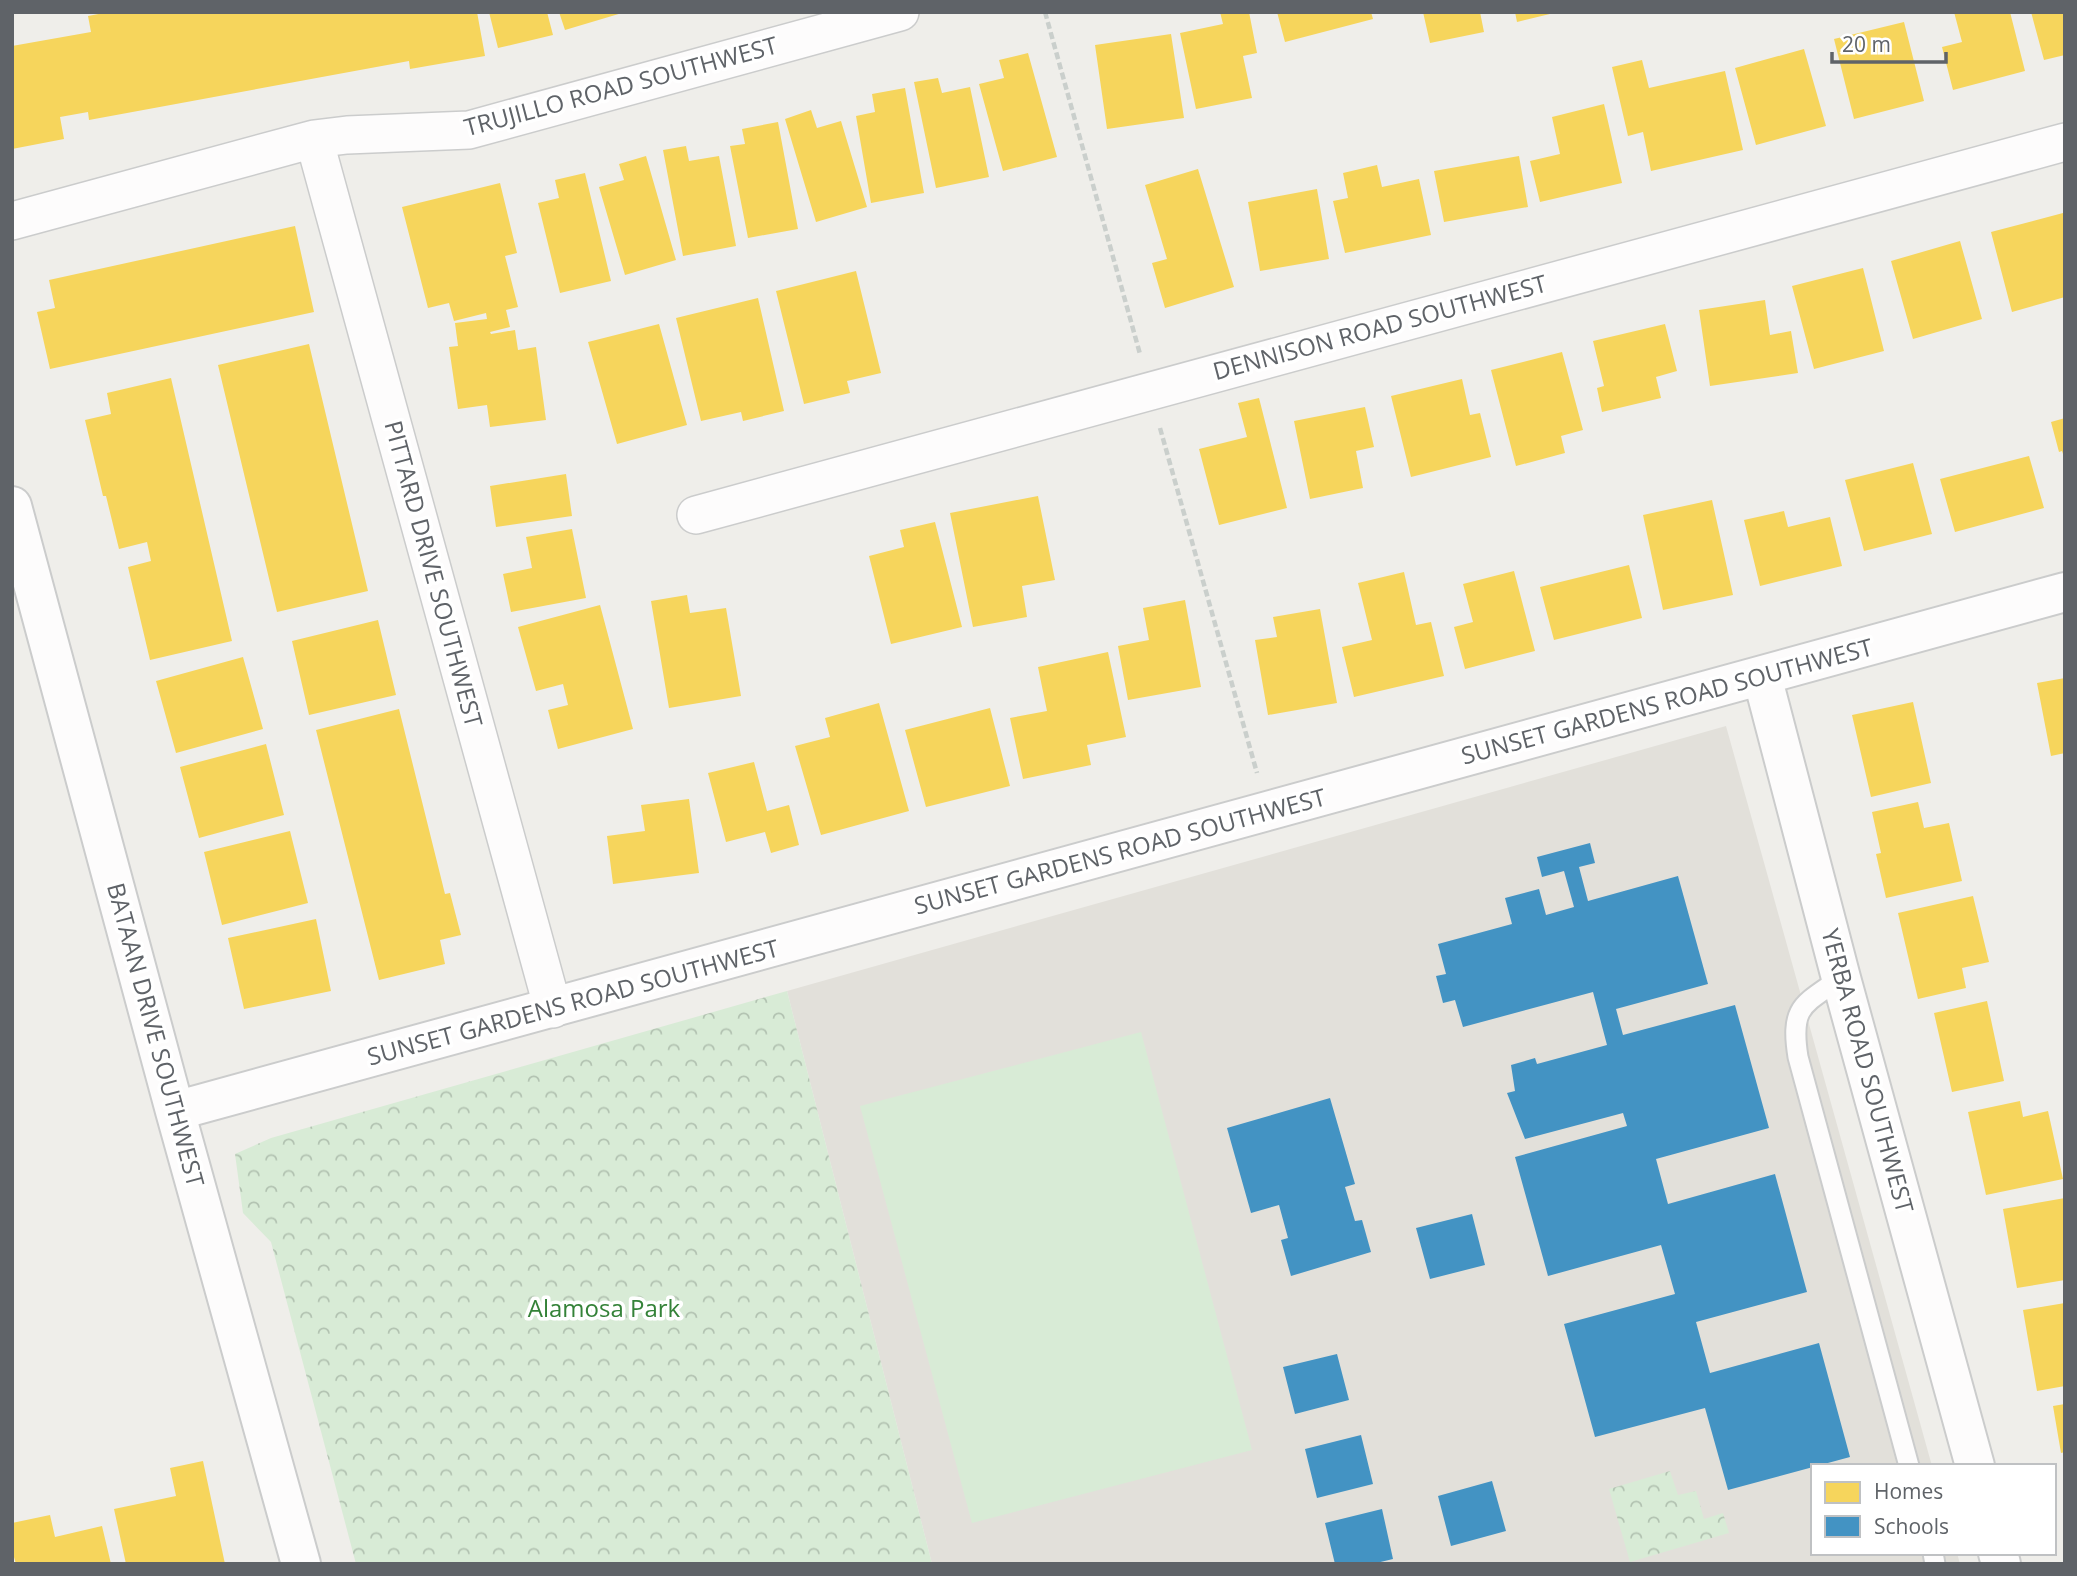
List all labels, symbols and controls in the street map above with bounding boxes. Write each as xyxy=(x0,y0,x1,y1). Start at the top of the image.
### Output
scale bar xyxy=(1832,21,1946,65)
street label: TRUJILLO ROAD SOUTHWEST xyxy=(460,28,781,143)
text: 20 m xyxy=(1842,30,1891,58)
street label: DENNISON ROAD SOUTHWEST xyxy=(1209,266,1550,387)
street label: PITTARD DRIVE SOUTHWEST xyxy=(378,417,491,731)
street label: SUNSET GARDENS ROAD SOUTHWEST xyxy=(1457,630,1876,771)
street label: SUNSET GARDENS ROAD SOUTHWEST xyxy=(910,780,1329,921)
street label: BATAAN DRIVE SOUTHWEST xyxy=(100,879,213,1190)
street label: YERBA ROAD SOUTHWEST xyxy=(1815,925,1922,1216)
street label: SUNSET GARDENS ROAD SOUTHWEST xyxy=(363,931,782,1072)
park label: Alamosa Park xyxy=(528,1291,681,1324)
legend xyxy=(1811,1464,2056,1555)
text: Homes xyxy=(1874,1477,1943,1505)
text: Schools xyxy=(1874,1512,1949,1540)

